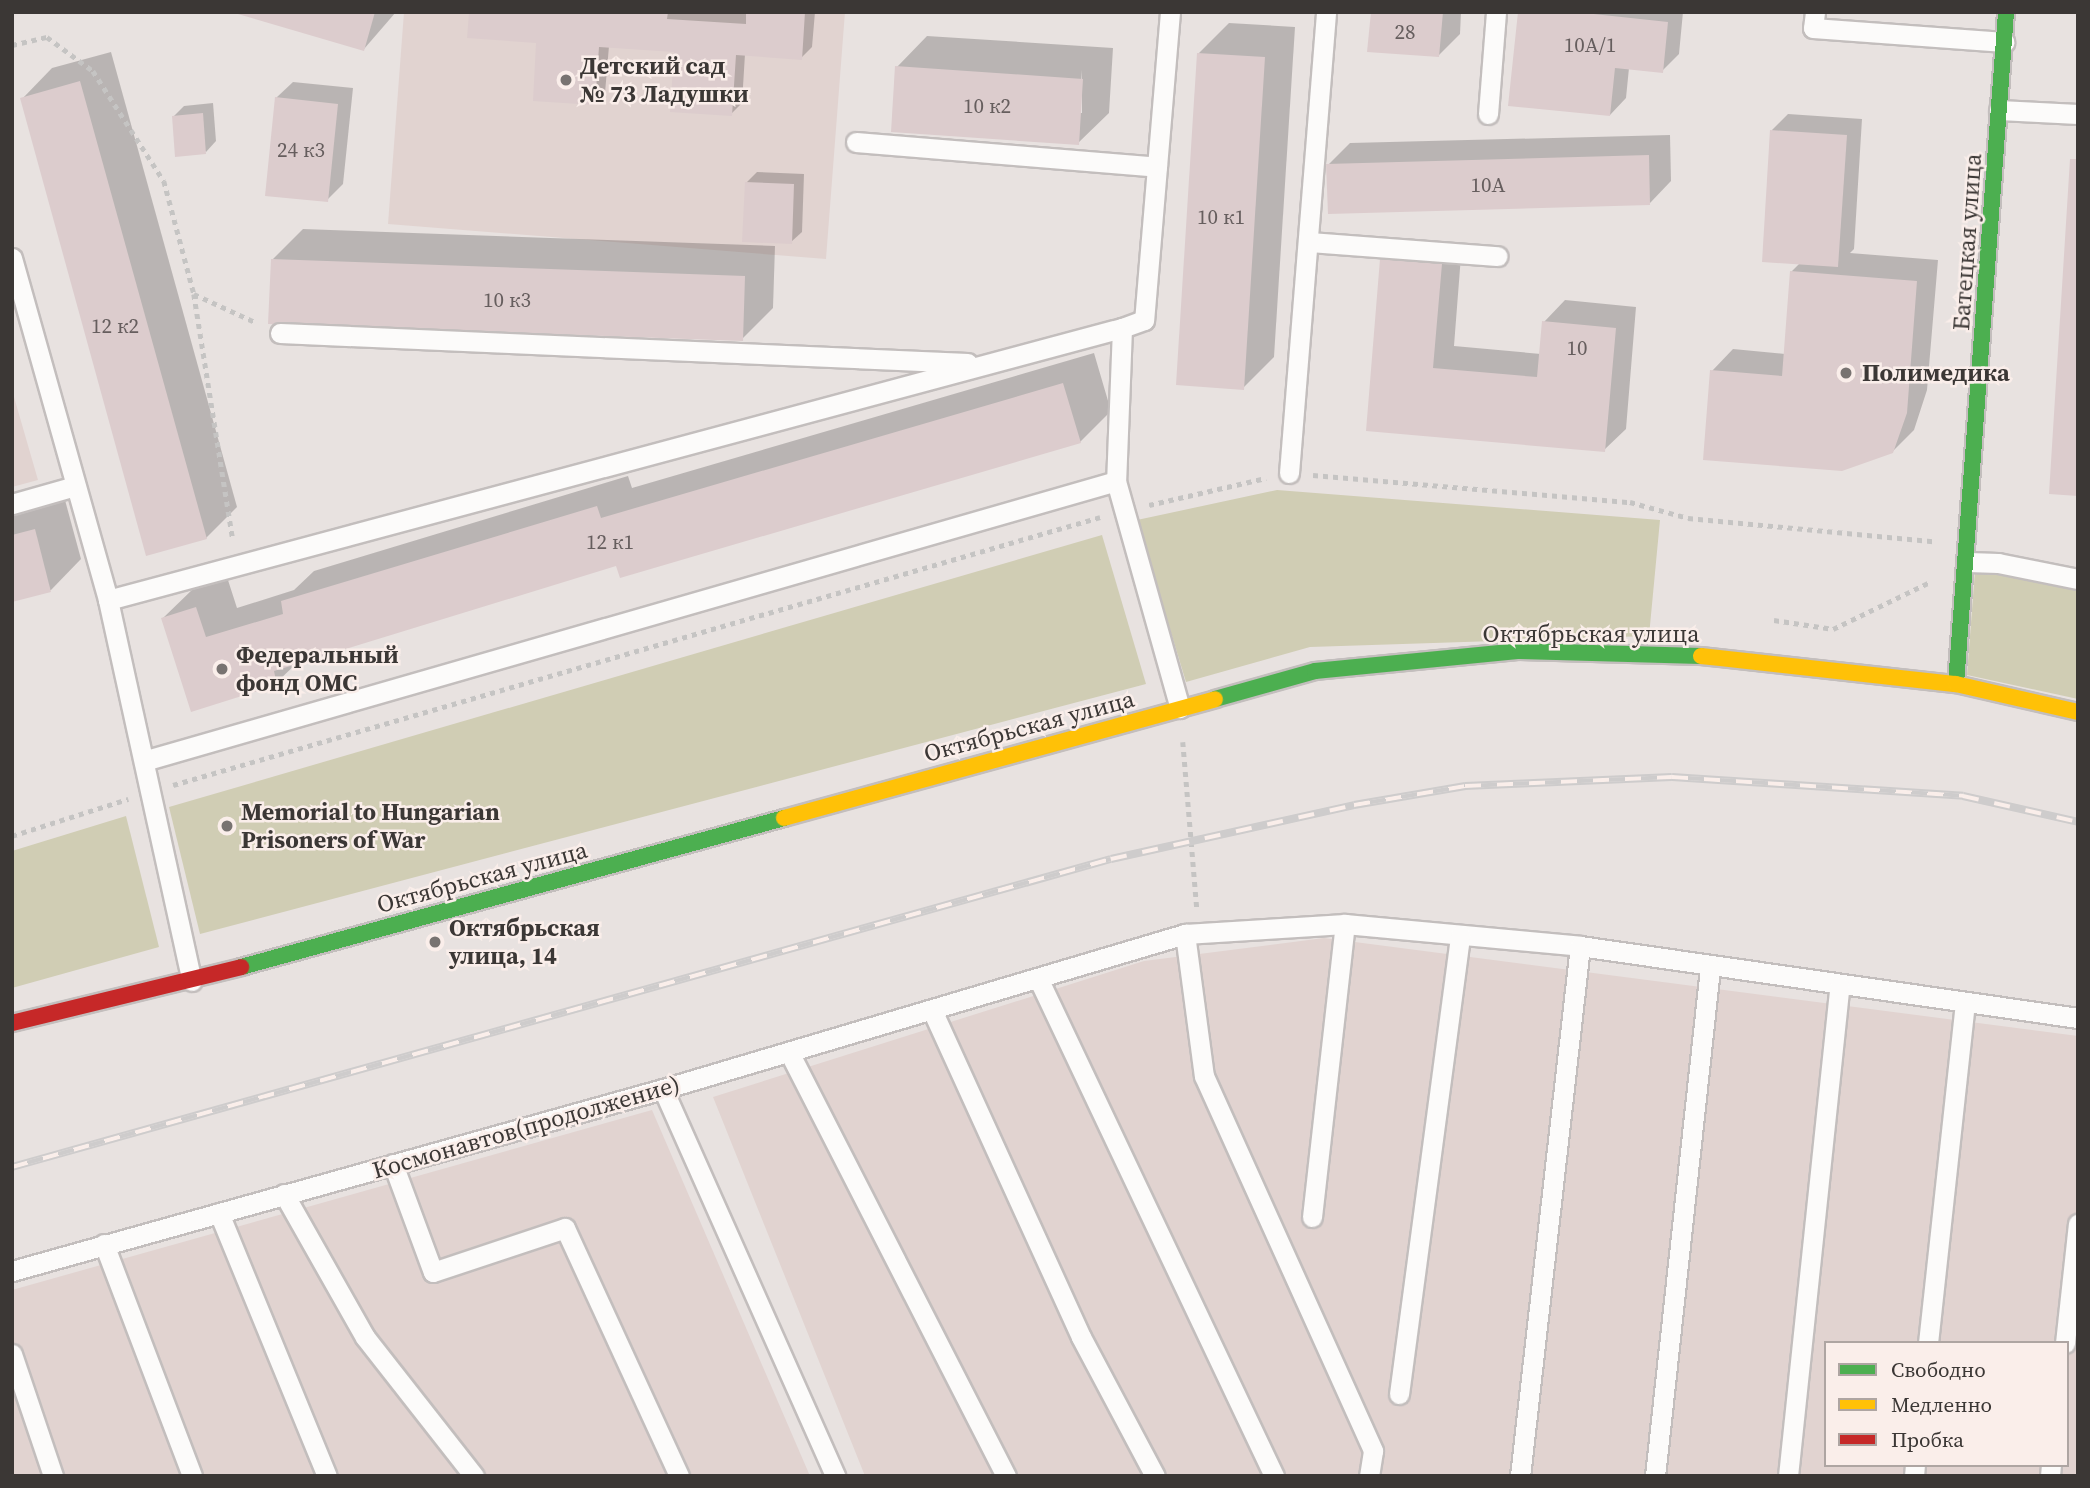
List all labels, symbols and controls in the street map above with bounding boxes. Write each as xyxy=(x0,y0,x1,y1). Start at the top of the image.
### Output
house number: 28 xyxy=(1395,19,1415,45)
house number: 10А/1 xyxy=(1564,32,1616,58)
place label: Детский сад № 73 Ладушки xyxy=(580,52,749,108)
marker: Детский сад № 73 Ладушки xyxy=(558,72,574,88)
house number: 10 к2 xyxy=(963,93,1011,119)
house number: 24 к3 xyxy=(277,137,325,163)
street label: Батецкая улица xyxy=(1946,152,1988,332)
house number: 10А xyxy=(1471,172,1505,198)
house number: 10 к1 xyxy=(1197,204,1245,230)
house number: 10 к3 xyxy=(483,287,531,313)
house number: 12 к2 xyxy=(91,313,139,339)
house number: 10 xyxy=(1567,335,1587,361)
place label: Полимедика xyxy=(1862,359,2010,387)
marker: Полимедика xyxy=(1836,363,1856,383)
house number: 12 к1 xyxy=(586,529,634,555)
street label: Октябрьская улица xyxy=(1483,620,1699,648)
place label: Федеральный фонд ОМС xyxy=(236,641,399,697)
marker: Федеральный фонд ОМС xyxy=(214,661,230,677)
street label: Октябрьская улица xyxy=(921,684,1137,768)
place label: Memorial to Hungarian Prisoners of War xyxy=(241,798,500,854)
marker: Memorial to Hungarian Prisoners of War xyxy=(219,818,235,834)
street label: Октябрьская улица xyxy=(374,835,590,919)
place label: Октябрьская улица, 14 xyxy=(449,914,600,970)
marker: Октябрьская улица, 14 xyxy=(427,934,443,950)
street label: Космонавтов(продолжение) xyxy=(369,1069,683,1185)
legend xyxy=(1824,1341,2069,1467)
text: Свободно xyxy=(1891,1355,1986,1384)
text: Медленно xyxy=(1891,1390,1992,1419)
text: Пробка xyxy=(1891,1425,1964,1454)

